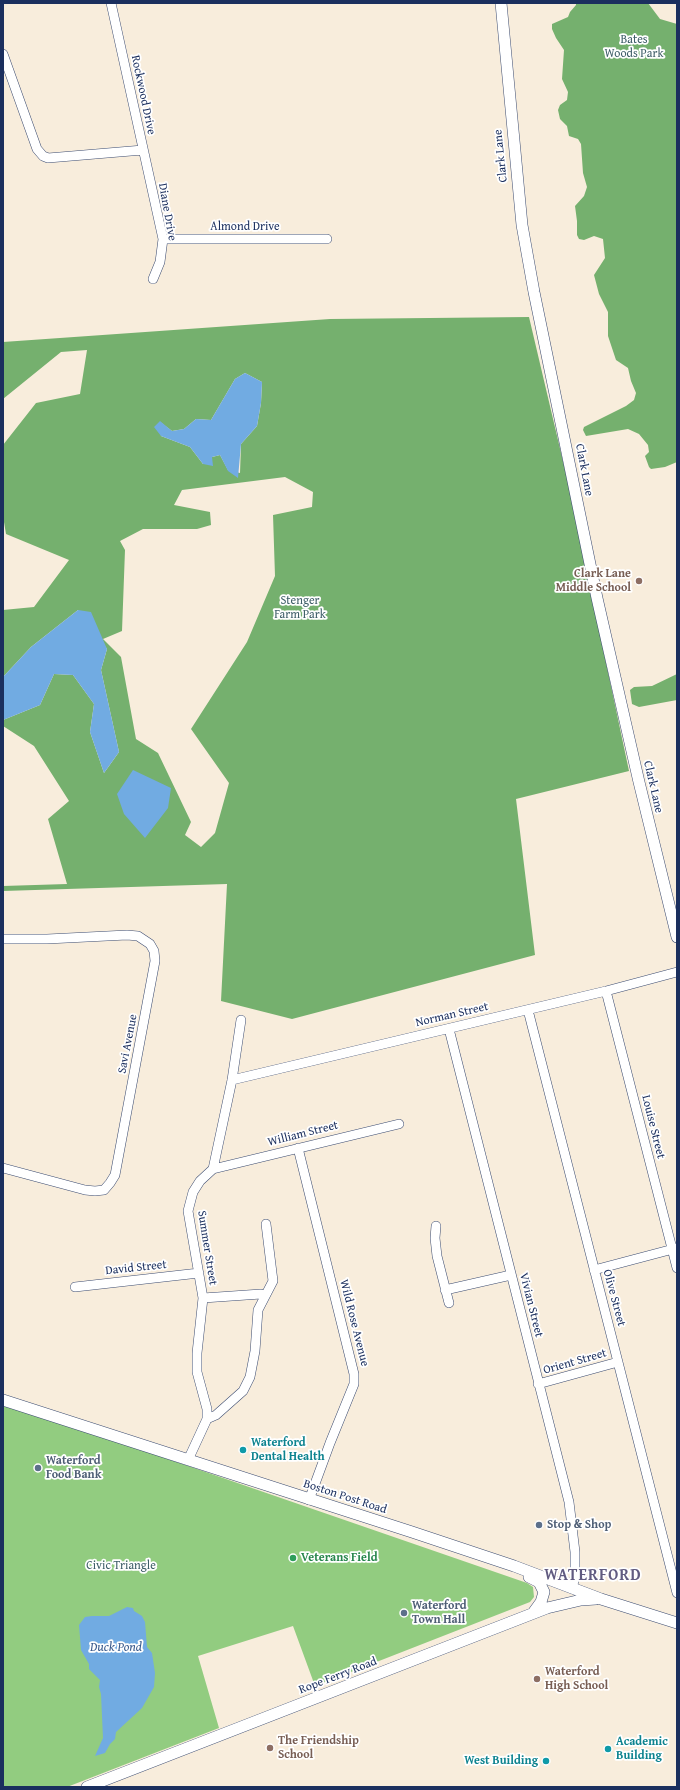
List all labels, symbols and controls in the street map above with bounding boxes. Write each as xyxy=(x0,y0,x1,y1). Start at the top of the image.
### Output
park label: Bates Woods Park xyxy=(605,33,663,61)
street label: Rockwood Drive xyxy=(128,54,158,136)
street label: Clark Lane xyxy=(491,129,511,183)
street label: Diane Drive xyxy=(155,182,179,242)
street label: Almond Drive xyxy=(210,220,280,234)
street label: Clark Lane xyxy=(572,443,596,497)
place label: Clark Lane Middle School xyxy=(556,567,631,595)
marker: Clark Lane Middle School xyxy=(634,576,644,586)
park label: Stenger Farm Park xyxy=(274,594,326,622)
street label: Clark Lane xyxy=(640,759,666,815)
street label: Norman Street xyxy=(414,1000,490,1030)
street label: Savi Avenue xyxy=(115,1013,141,1075)
street label: Louise Street xyxy=(638,1094,668,1160)
street label: William Street xyxy=(266,1118,340,1150)
street label: Summer Street xyxy=(194,1210,220,1286)
street label: David Street xyxy=(105,1258,167,1278)
street label: Olive Street xyxy=(599,1268,629,1328)
street label: Vivian Street xyxy=(516,1271,546,1339)
street label: Wild Rose Avenue xyxy=(336,1278,372,1368)
street label: Orient Street xyxy=(542,1346,608,1378)
place label: Waterford Dental Health xyxy=(251,1436,325,1464)
marker: Waterford Dental Health xyxy=(238,1445,248,1455)
place label: Waterford Food Bank xyxy=(46,1454,102,1482)
marker: Waterford Food Bank xyxy=(33,1463,43,1473)
street label: Boston Post Road xyxy=(302,1477,388,1517)
place label: Stop & Shop xyxy=(547,1518,611,1532)
marker: Stop & Shop xyxy=(534,1520,544,1530)
place label: Veterans Field xyxy=(301,1551,378,1565)
marker: Veterans Field xyxy=(288,1553,298,1563)
park label: Civic Triangle xyxy=(86,1559,156,1573)
district label: WATERFORD xyxy=(544,1566,642,1586)
place label: Waterford Town Hall xyxy=(412,1599,467,1627)
marker: Waterford Town Hall xyxy=(399,1608,409,1618)
water label: Duck Pond xyxy=(90,1640,142,1656)
street label: Rope Ferry Road xyxy=(297,1655,379,1697)
place label: Waterford High School xyxy=(545,1665,608,1693)
marker: Waterford High School xyxy=(532,1674,542,1684)
place label: The Friendship School xyxy=(278,1734,359,1762)
place label: Academic Building xyxy=(616,1735,668,1763)
marker: The Friendship School xyxy=(265,1743,275,1753)
marker: Academic Building xyxy=(603,1744,613,1754)
place label: West Building xyxy=(464,1754,538,1768)
marker: West Building xyxy=(541,1756,551,1766)

